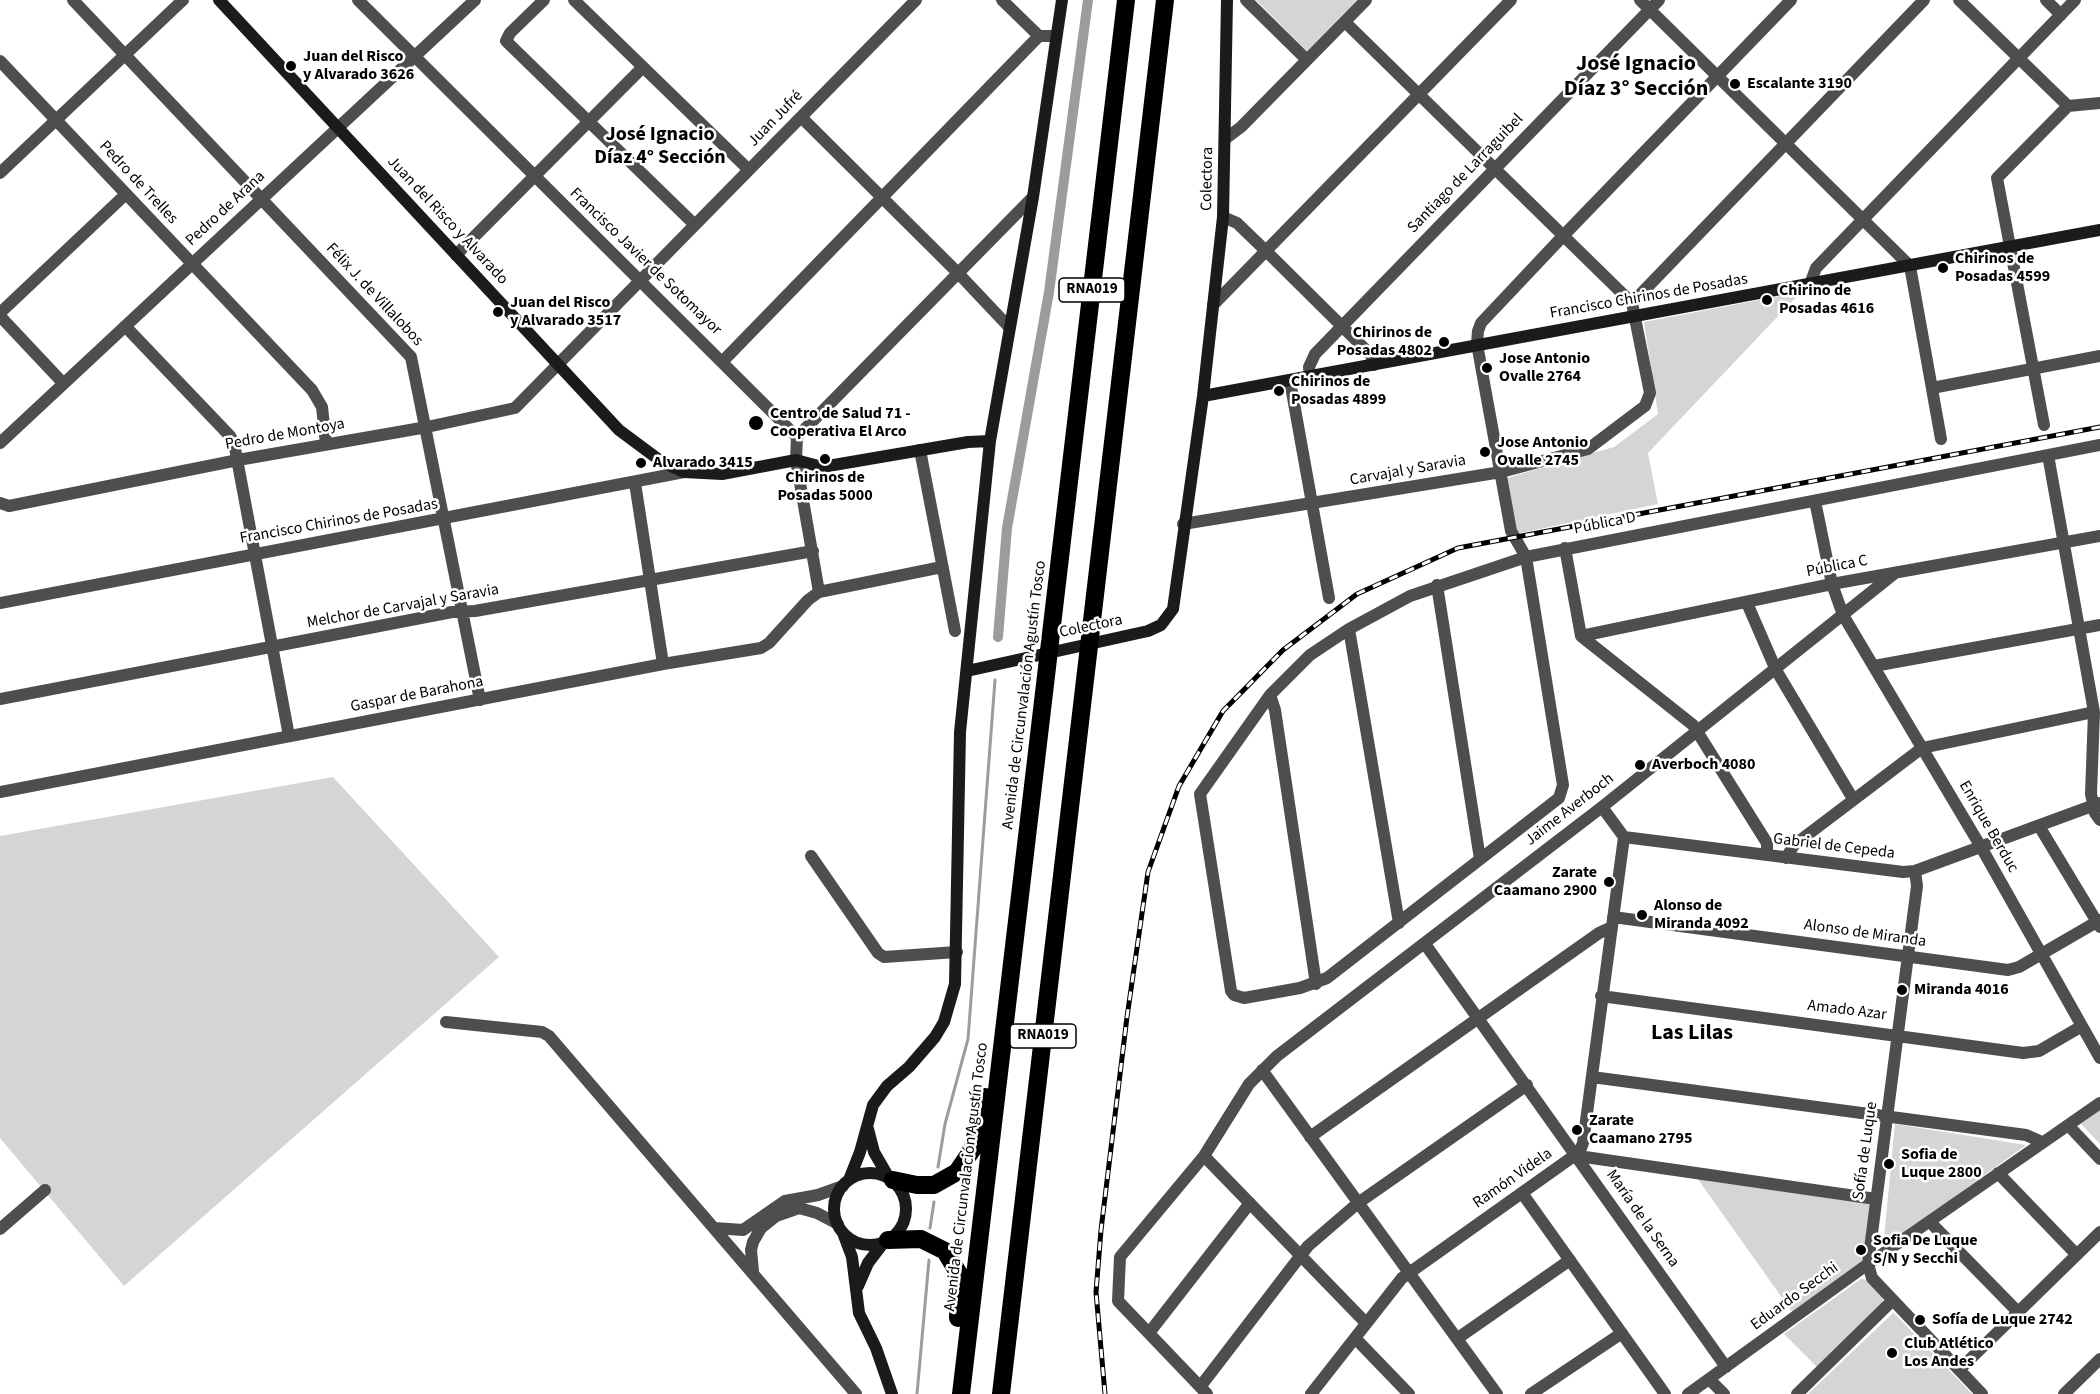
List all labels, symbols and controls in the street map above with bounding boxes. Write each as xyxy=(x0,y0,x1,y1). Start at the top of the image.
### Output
place label: Juan del Risco y Alvarado 3626 xyxy=(303,47,414,85)
district label: José Ignacio Díaz 3° Sección xyxy=(1564,52,1708,104)
marker: Juan del Risco y Alvarado 3626 xyxy=(284,59,298,73)
place label: Escalante 3190 xyxy=(1747,74,1852,94)
marker: Escalante 3190 xyxy=(1728,77,1742,91)
street label: Juan Jufré xyxy=(745,87,807,151)
street label: Santiago de Larraguibel xyxy=(1404,110,1528,238)
district label: José Ignacio Díaz 4° Sección xyxy=(594,124,726,171)
street label: Pedro de Trelles xyxy=(95,137,181,229)
street label: Colectora xyxy=(1198,147,1218,211)
street label: Juan del Risco y Alvarado xyxy=(383,153,511,289)
street label: Pedro de Arana xyxy=(182,167,270,251)
street label: Francisco Javier de Sotomayor xyxy=(565,184,725,340)
street label: Félix J. de Villalobos xyxy=(321,240,427,350)
place label: Chirinos de Posadas 4599 xyxy=(1955,249,2050,287)
marker: Chirinos de Posadas 4599 xyxy=(1936,261,1950,275)
street label: Francisco Chirinos de Posadas xyxy=(1549,270,1749,324)
road number: RNA019 xyxy=(1059,278,1125,302)
place label: Chirino de Posadas 4616 xyxy=(1779,281,1874,319)
place label: Juan del Risco y Alvarado 3517 xyxy=(510,293,621,331)
marker: Chirino de Posadas 4616 xyxy=(1760,293,1774,307)
marker: Juan del Risco y Alvarado 3517 xyxy=(491,305,505,319)
place label: Chirinos de Posadas 4802 xyxy=(1337,323,1432,361)
marker: Chirinos de Posadas 4802 xyxy=(1437,335,1451,349)
place label: Jose Antonio Ovalle 2764 xyxy=(1499,349,1590,387)
marker: Jose Antonio Ovalle 2764 xyxy=(1480,361,1494,375)
place label: Chirinos de Posadas 4899 xyxy=(1291,372,1386,410)
marker: Chirinos de Posadas 4899 xyxy=(1272,384,1286,398)
place label: Centro de Salud 71 - Cooperativa El Arco xyxy=(770,404,911,442)
marker: Centro de Salud 71 - Cooperativa El Arco xyxy=(747,414,765,432)
street label: Pedro de Montoya xyxy=(224,415,346,455)
place label: Jose Antonio Ovalle 2745 xyxy=(1497,433,1588,471)
marker: Jose Antonio Ovalle 2745 xyxy=(1478,445,1492,459)
street label: Carvajal y Saravia xyxy=(1348,451,1468,491)
marker: Chirinos de Posadas 5000 xyxy=(818,452,832,466)
place label: Alvarado 3415 xyxy=(653,453,753,473)
marker: Alvarado 3415 xyxy=(634,456,648,470)
place label: Chirinos de Posadas 5000 xyxy=(777,468,873,506)
street label: Francisco Chirinos de Posadas xyxy=(239,495,439,549)
street label: Pública D xyxy=(1572,509,1638,539)
street label: Pública C xyxy=(1805,552,1869,582)
street label: Avenida de Circunvalación Agustín Tosco xyxy=(999,559,1051,831)
street label: Melchor de Carvajal y Saravia xyxy=(305,581,501,633)
street label: Colectora xyxy=(1058,611,1124,643)
street label: Gaspar de Barahona xyxy=(349,673,485,717)
place label: Averboch 4080 xyxy=(1652,755,1755,775)
marker: Averboch 4080 xyxy=(1633,758,1647,772)
street label: Jaime Averboch xyxy=(1522,769,1618,851)
street label: Enrique Berduc xyxy=(1954,778,2022,876)
street label: Gabriel de Cepeda xyxy=(1772,830,1896,864)
place label: Zarate Caamano 2900 xyxy=(1494,863,1597,901)
marker: Zarate Caamano 2900 xyxy=(1602,875,1616,889)
place label: Alonso de Miranda 4092 xyxy=(1654,896,1749,934)
marker: Alonso de Miranda 4092 xyxy=(1635,908,1649,922)
street label: Alonso de Miranda xyxy=(1803,916,1927,952)
place label: Miranda 4016 xyxy=(1914,980,2009,1000)
marker: Miranda 4016 xyxy=(1895,983,1909,997)
street label: Amado Azar xyxy=(1806,997,1888,1025)
district label: Las Lilas xyxy=(1651,1021,1733,1047)
road number: RNA019 xyxy=(1010,1024,1076,1048)
street label: Avenida de Circunvalación Agustín Tosco xyxy=(941,1041,993,1313)
street label: Sofía de Luque xyxy=(1850,1101,1882,1201)
place label: Zarate Caamano 2795 xyxy=(1589,1111,1692,1149)
marker: Zarate Caamano 2795 xyxy=(1570,1123,1584,1137)
street label: Ramón Videla xyxy=(1470,1145,1556,1213)
place label: Sofia de Luque 2800 xyxy=(1901,1145,1982,1183)
marker: Sofia de Luque 2800 xyxy=(1882,1157,1896,1171)
street label: María de la Serna xyxy=(1601,1167,1683,1271)
place label: Sofia De Luque S/N y Secchi xyxy=(1873,1231,1978,1269)
marker: Sofia De Luque S/N y Secchi xyxy=(1854,1243,1868,1257)
street label: Eduardo Secchi xyxy=(1748,1259,1842,1335)
place label: Sofía de Luque 2742 xyxy=(1932,1310,2073,1330)
marker: Sofía de Luque 2742 xyxy=(1913,1313,1927,1327)
place label: Club Atlético Los Andes xyxy=(1904,1334,1994,1372)
marker: Club Atlético Los Andes xyxy=(1885,1346,1899,1360)

